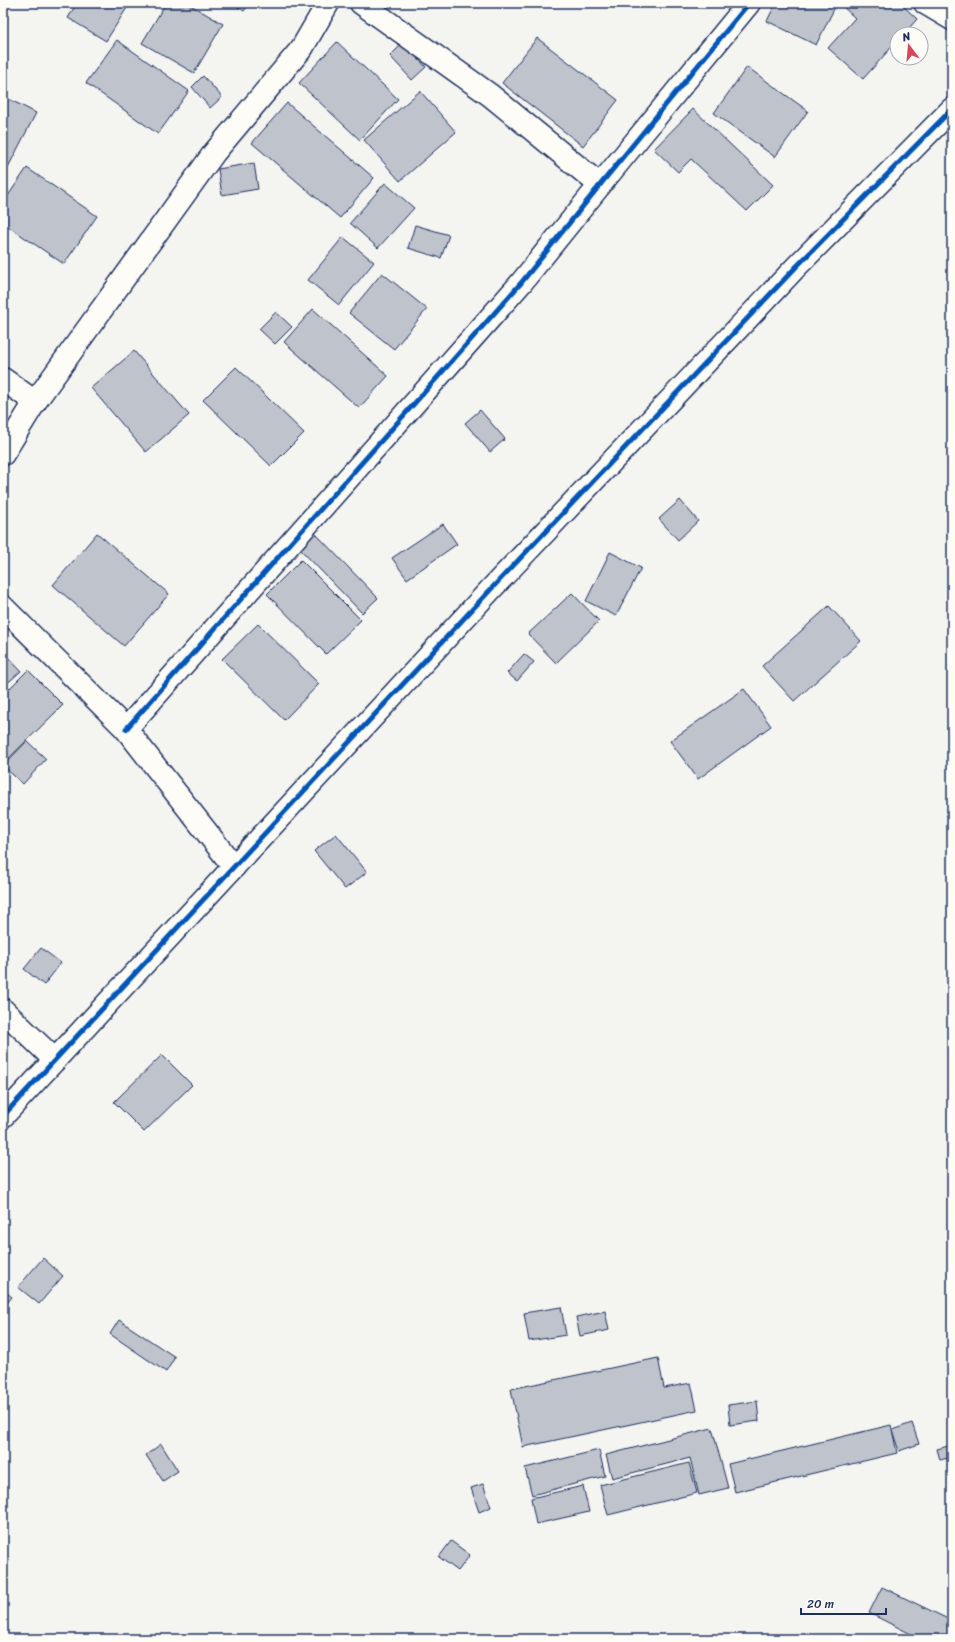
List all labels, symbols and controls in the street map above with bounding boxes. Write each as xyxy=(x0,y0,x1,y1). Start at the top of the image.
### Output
north arrow xyxy=(889,26,929,66)
text: N xyxy=(899,27,913,47)
scale bar xyxy=(801,1590,886,1616)
text: 20 m xyxy=(807,1593,834,1615)

